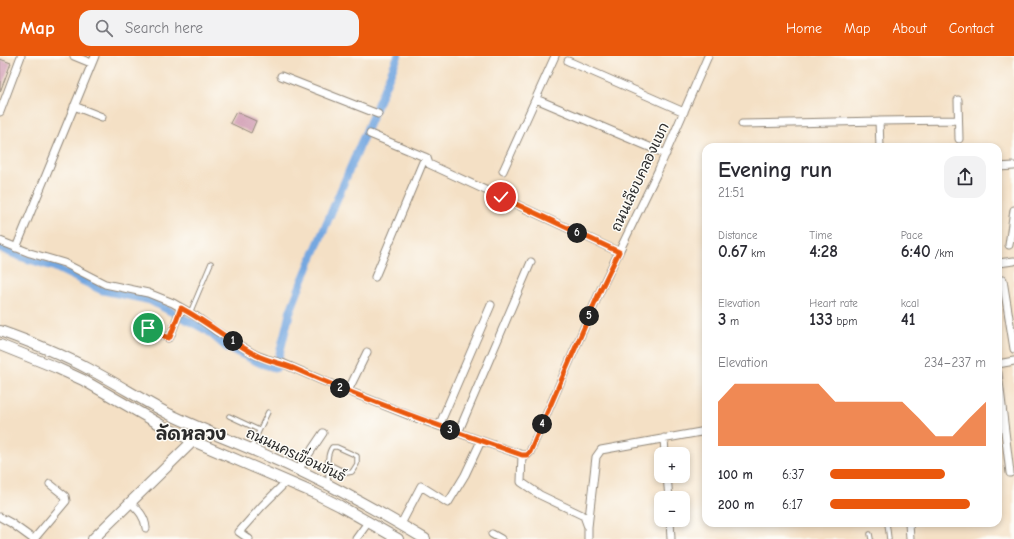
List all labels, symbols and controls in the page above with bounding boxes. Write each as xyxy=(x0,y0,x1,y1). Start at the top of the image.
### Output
search box xyxy=(79,10,359,46)
text: Map xyxy=(20,17,55,39)
icon: search xyxy=(93,17,115,39)
text: Search here xyxy=(125,19,203,37)
text: Home xyxy=(786,20,822,37)
text: Map xyxy=(844,20,870,37)
text: About xyxy=(892,20,927,37)
text: Contact xyxy=(949,20,994,37)
street label: ถนนเลียบคลองแขก xyxy=(607,120,673,234)
button: share xyxy=(944,156,986,198)
text: Evening run xyxy=(718,157,832,183)
pin xyxy=(484,180,518,214)
text: 21:51 xyxy=(718,185,745,200)
icon: check xyxy=(490,186,512,208)
pin: 6 xyxy=(567,223,587,243)
text: 6 xyxy=(574,226,580,239)
text: Distance xyxy=(718,229,757,242)
text: Time xyxy=(809,229,832,242)
text: Pace xyxy=(901,229,923,242)
text: 0.67 xyxy=(718,242,747,261)
text: 4:28 xyxy=(809,242,838,261)
text: 6:40 xyxy=(901,242,931,261)
text: km xyxy=(747,247,765,260)
text: /km xyxy=(931,247,954,260)
text: Elevation xyxy=(718,297,760,310)
text: Heart rate xyxy=(809,297,858,310)
text: kcal xyxy=(901,297,919,310)
pin: 5 xyxy=(579,306,599,326)
text: 5 xyxy=(586,309,592,322)
text: 3 xyxy=(718,310,726,329)
text: 133 xyxy=(809,310,833,329)
text: 41 xyxy=(901,310,915,329)
pin xyxy=(131,311,165,345)
text: m xyxy=(726,315,739,328)
text: bpm xyxy=(833,315,857,328)
icon: arrive xyxy=(137,317,159,339)
pin: 1 xyxy=(223,331,243,351)
text: 1 xyxy=(231,334,235,347)
text: Elevation xyxy=(718,355,768,370)
text: 234–237 m xyxy=(924,355,986,370)
pin: 2 xyxy=(330,378,350,398)
text: 2 xyxy=(337,381,343,394)
pin: 4 xyxy=(532,414,552,434)
text: 4 xyxy=(539,417,545,430)
street label: ถนนนครเขื่อนขันธ์ xyxy=(243,420,351,486)
pin: 3 xyxy=(440,420,460,440)
district label: ลัดหลวง xyxy=(156,423,226,445)
text: 3 xyxy=(447,423,453,436)
map controls xyxy=(654,447,690,527)
button: + xyxy=(654,447,690,483)
text: 100 m xyxy=(718,467,753,482)
text: 6:37 xyxy=(782,467,804,482)
button: − xyxy=(654,491,690,527)
text: 200 m xyxy=(718,497,754,512)
text: 6:17 xyxy=(782,497,803,512)

